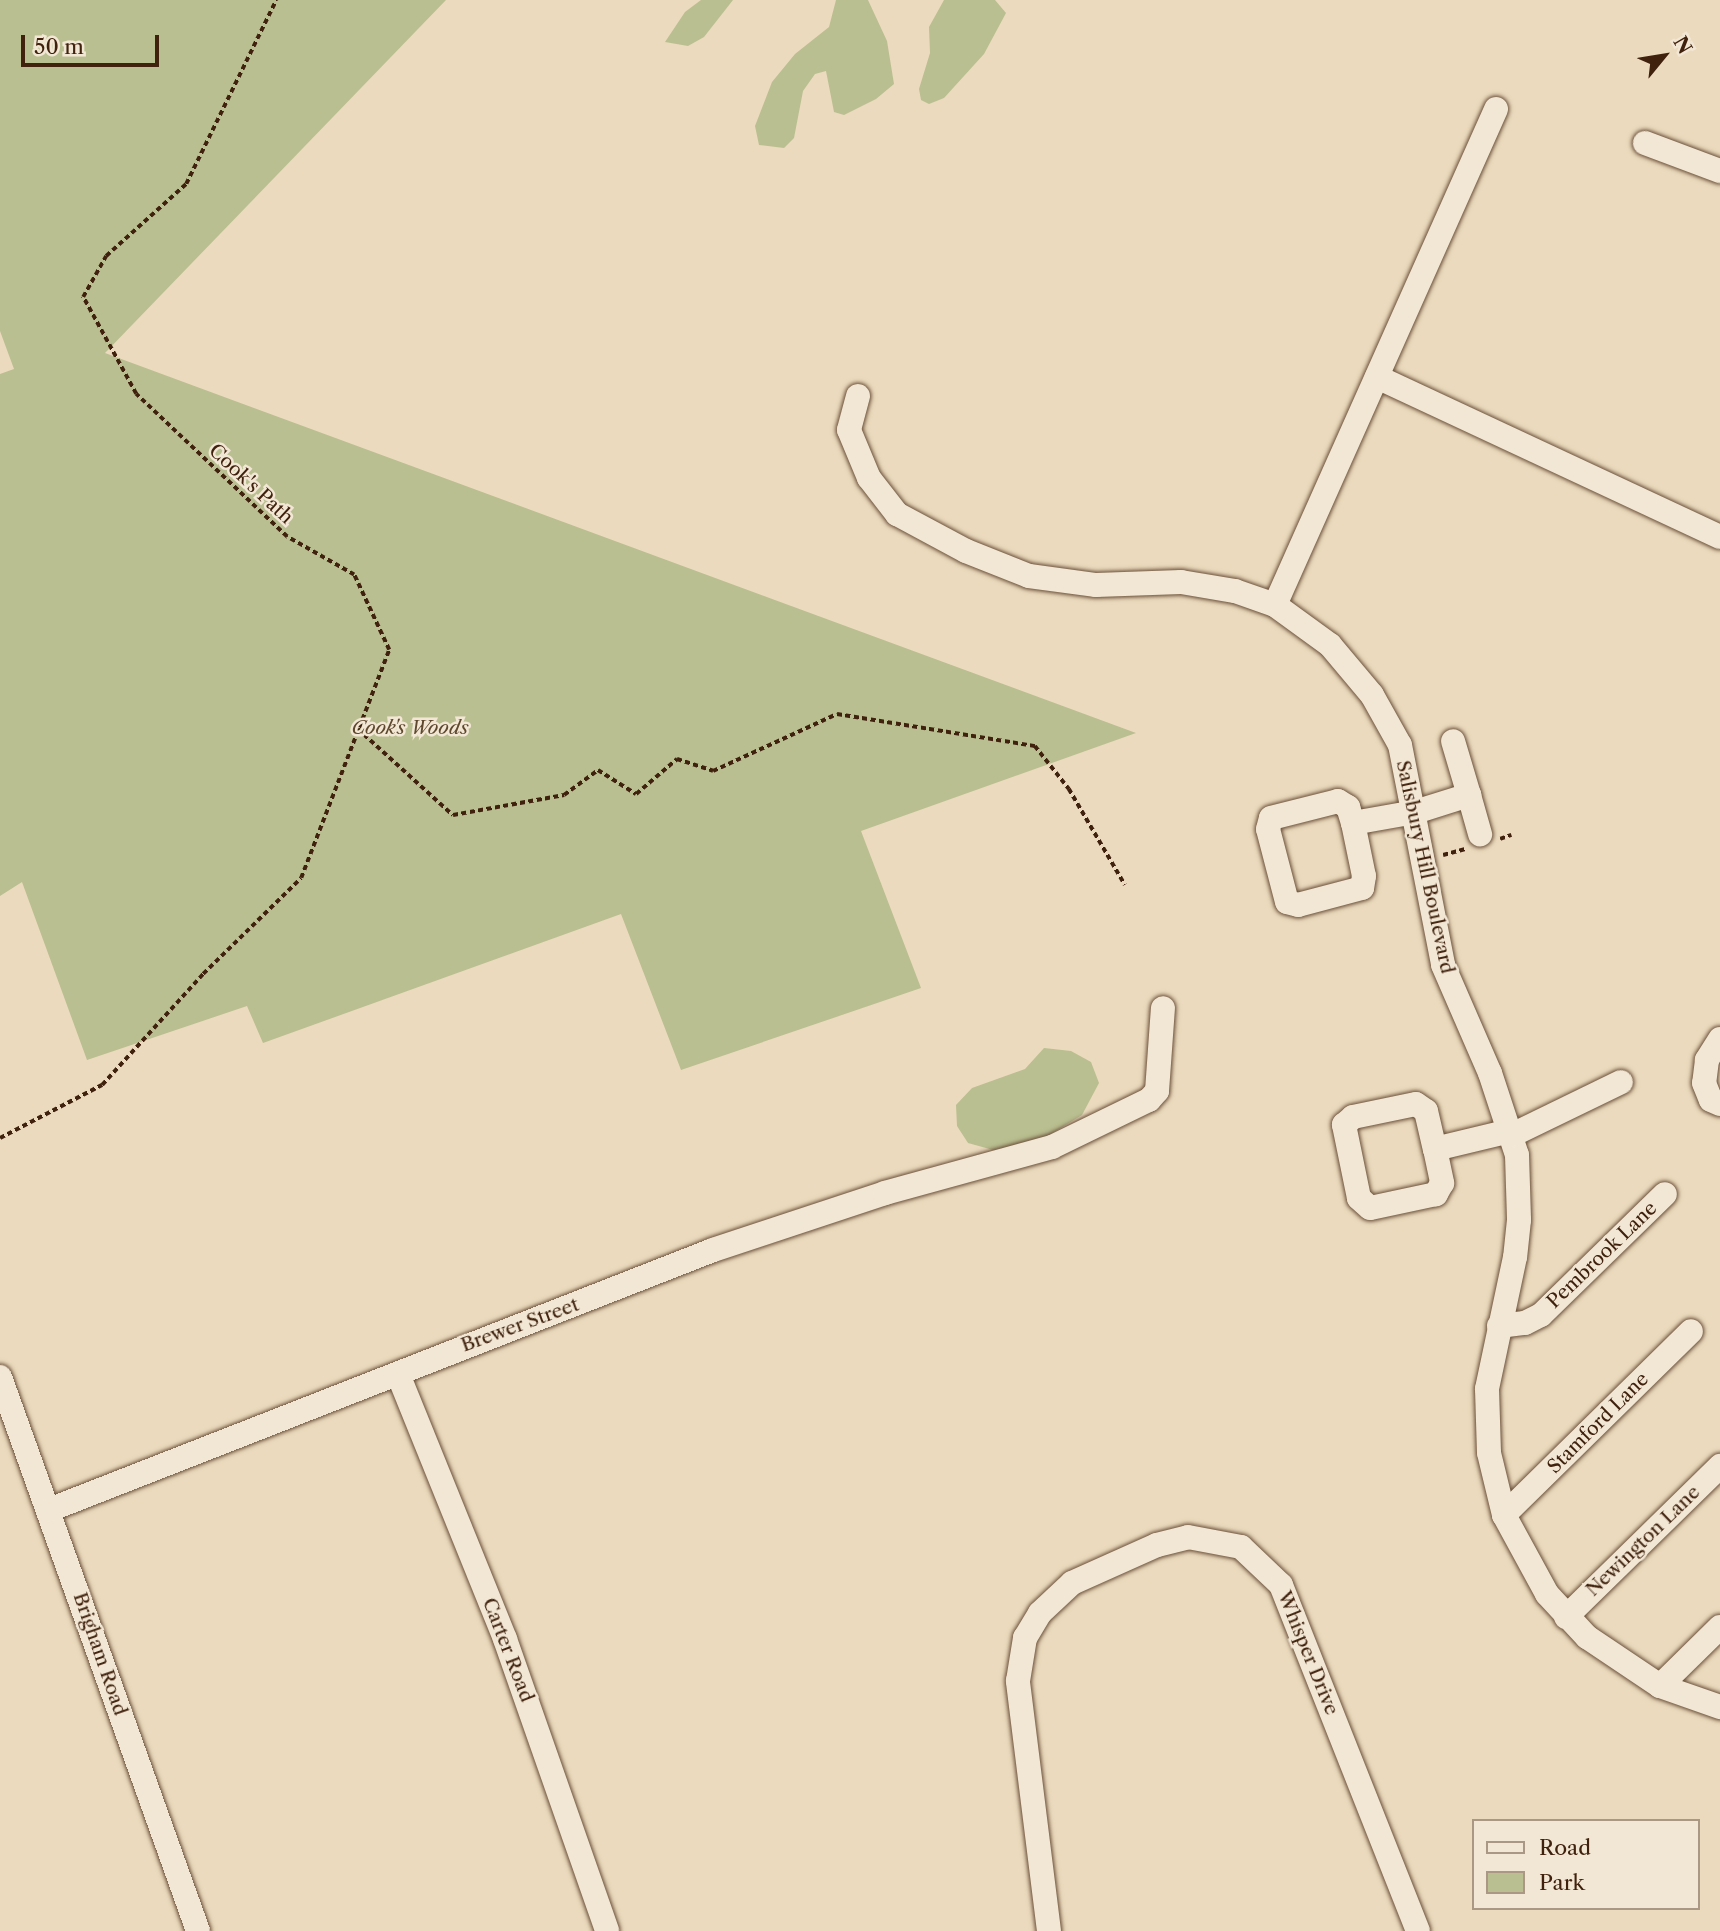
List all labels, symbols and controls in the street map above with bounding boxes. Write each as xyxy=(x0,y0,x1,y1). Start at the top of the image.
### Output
scale bar xyxy=(24,21,163,65)
north arrow xyxy=(1629,21,1699,91)
text: N xyxy=(1669,32,1697,58)
text: 50 m xyxy=(34,34,84,59)
street label: Cook's Path xyxy=(204,439,298,529)
park label: Cook's Woods xyxy=(352,717,468,739)
street label: Salisbury Hill Boulevard xyxy=(1391,758,1459,976)
street label: Pembrook Lane xyxy=(1542,1197,1662,1313)
street label: Brewer Street xyxy=(458,1293,582,1357)
street label: Stamford Lane xyxy=(1543,1368,1653,1478)
street label: Newington Lane xyxy=(1581,1481,1705,1601)
street label: Whisper Drive xyxy=(1273,1588,1343,1718)
street label: Brigham Road xyxy=(68,1589,132,1719)
street label: Carter Road xyxy=(478,1595,538,1705)
legend xyxy=(1472,1819,1699,1910)
text: Road xyxy=(1539,1835,1591,1860)
text: Park xyxy=(1539,1870,1585,1895)

